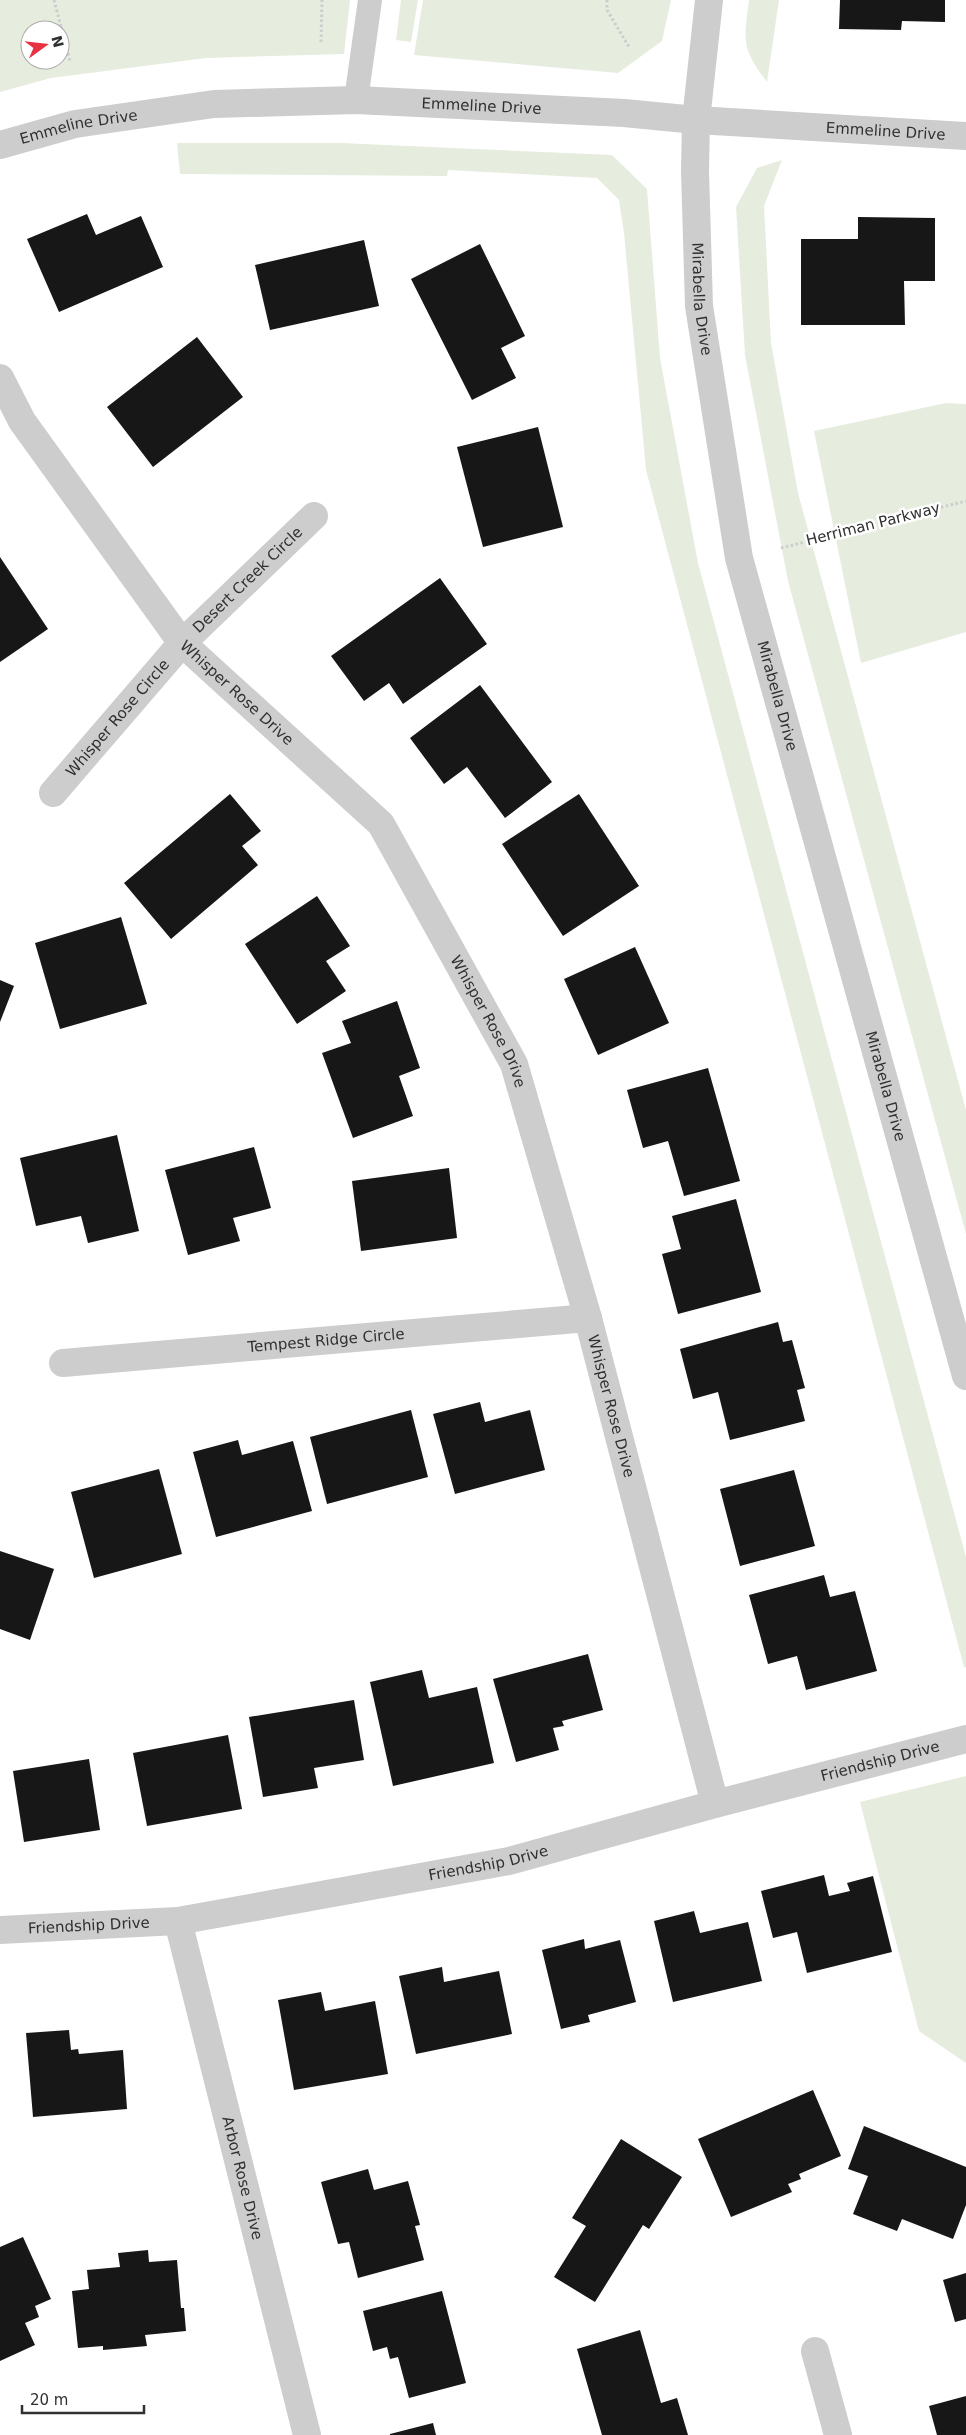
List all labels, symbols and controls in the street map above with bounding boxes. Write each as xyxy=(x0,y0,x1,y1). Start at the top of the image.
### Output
north arrow xyxy=(20,20,70,70)
text: N xyxy=(48,34,67,49)
street label: Emmeline Drive xyxy=(421,94,542,118)
street label: Emmeline Drive xyxy=(18,106,139,148)
street label: Emmeline Drive xyxy=(825,119,946,144)
street label: Mirabella Drive xyxy=(688,242,716,357)
street label: Herriman Parkway xyxy=(804,499,942,549)
street label: Desert Creek Circle xyxy=(189,523,306,637)
street label: Whisper Rose Drive xyxy=(176,637,297,749)
street label: Mirabella Drive xyxy=(753,639,801,753)
street label: Whisper Rose Circle xyxy=(62,656,173,780)
street label: Whisper Rose Drive xyxy=(447,952,529,1090)
street label: Mirabella Drive xyxy=(862,1029,909,1143)
street label: Tempest Ridge Circle xyxy=(246,1325,405,1356)
street label: Whisper Rose Drive xyxy=(584,1333,638,1479)
street label: Friendship Drive xyxy=(819,1737,942,1785)
street label: Friendship Drive xyxy=(427,1842,550,1884)
street label: Friendship Drive xyxy=(27,1913,150,1938)
street label: Arbor Rose Drive xyxy=(218,2114,267,2242)
scale bar xyxy=(22,2382,145,2414)
text: 20 m xyxy=(30,2391,68,2409)

